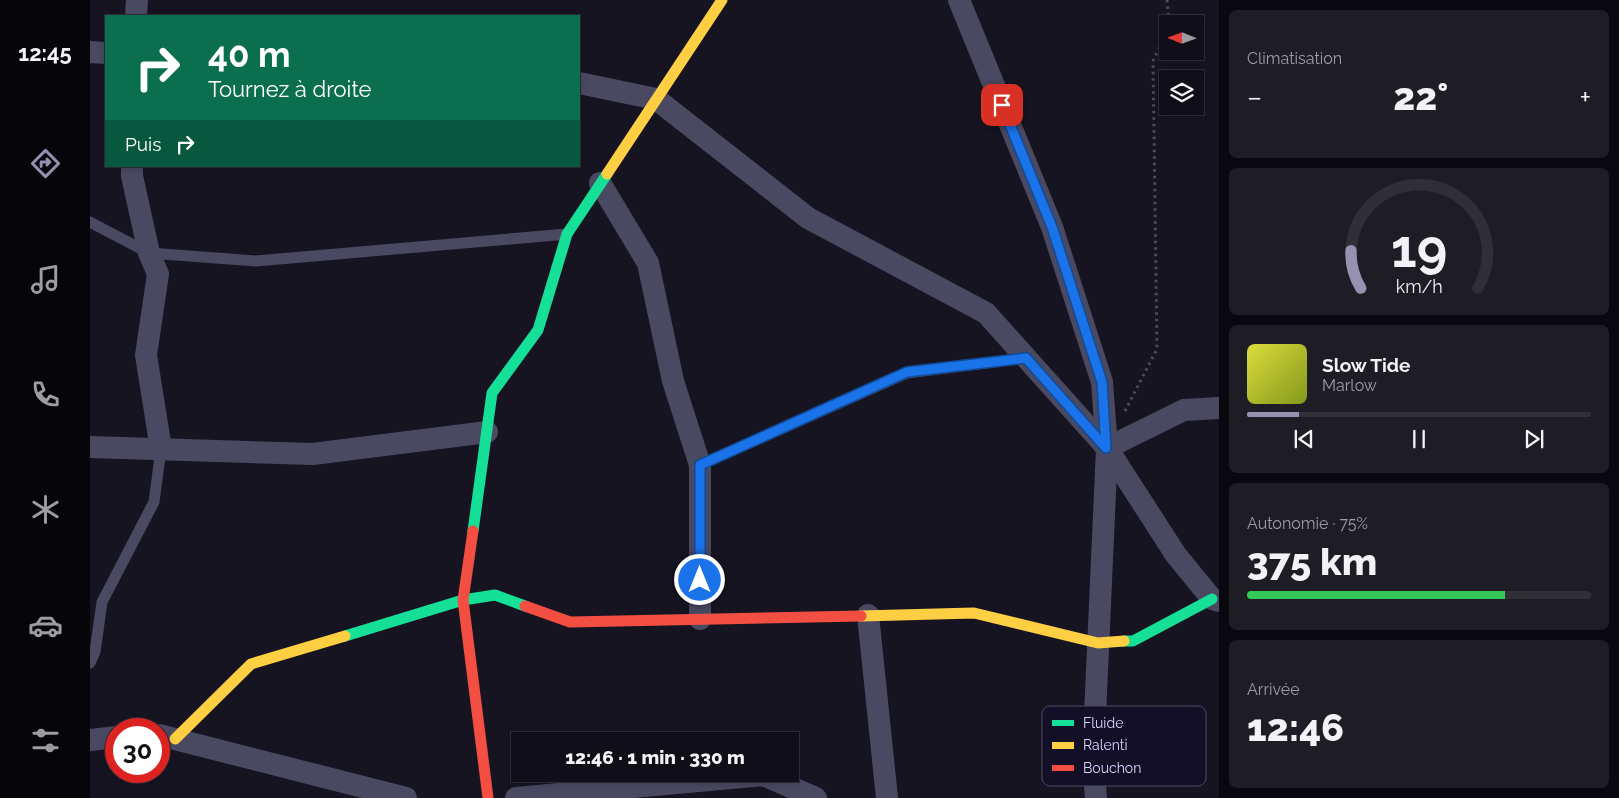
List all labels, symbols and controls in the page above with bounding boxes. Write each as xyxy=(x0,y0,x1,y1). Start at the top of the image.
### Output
north arrow xyxy=(1159,15,1204,60)
map controls xyxy=(1159,15,1204,115)
text: 40 m xyxy=(208,34,290,75)
icon: right xyxy=(125,35,190,100)
text: 12:45 xyxy=(18,40,72,66)
text: Climatisation xyxy=(1247,49,1342,68)
button: layers xyxy=(1159,70,1204,115)
text: 22° xyxy=(1393,74,1448,119)
text: Tournez à droite xyxy=(208,76,372,102)
text: − xyxy=(1247,81,1262,114)
text: + xyxy=(1579,81,1591,114)
pin xyxy=(981,84,1023,126)
icon: arrive xyxy=(988,91,1016,119)
icon: right xyxy=(171,130,199,158)
text: Puis xyxy=(125,133,161,155)
icon: directions xyxy=(28,146,63,181)
text: 19 xyxy=(1391,218,1447,279)
icon: music xyxy=(28,262,63,297)
text: km/h xyxy=(1395,276,1443,297)
text: Slow Tide xyxy=(1322,354,1411,376)
text: Marlow xyxy=(1322,376,1377,395)
icon: phone xyxy=(28,377,63,412)
icon: previous xyxy=(1290,425,1318,453)
icon: pause xyxy=(1405,425,1433,453)
icon: next xyxy=(1520,425,1548,453)
icon: climate xyxy=(28,492,63,527)
text: Autonomie · 75% xyxy=(1247,514,1368,533)
text: 375 km xyxy=(1247,539,1377,584)
position arrow xyxy=(673,553,725,605)
icon: car xyxy=(28,608,63,643)
text: Arrivée xyxy=(1247,680,1300,699)
text: 12:46 xyxy=(1247,705,1344,750)
legend xyxy=(1042,706,1206,786)
text: Fluide xyxy=(1083,715,1123,731)
speed limit sign: 30 xyxy=(105,718,170,783)
icon: filters xyxy=(28,723,63,758)
text: Ralenti xyxy=(1083,737,1128,753)
text: 12:46 · 1 min · 330 m xyxy=(565,746,745,768)
text: Bouchon xyxy=(1083,760,1141,776)

